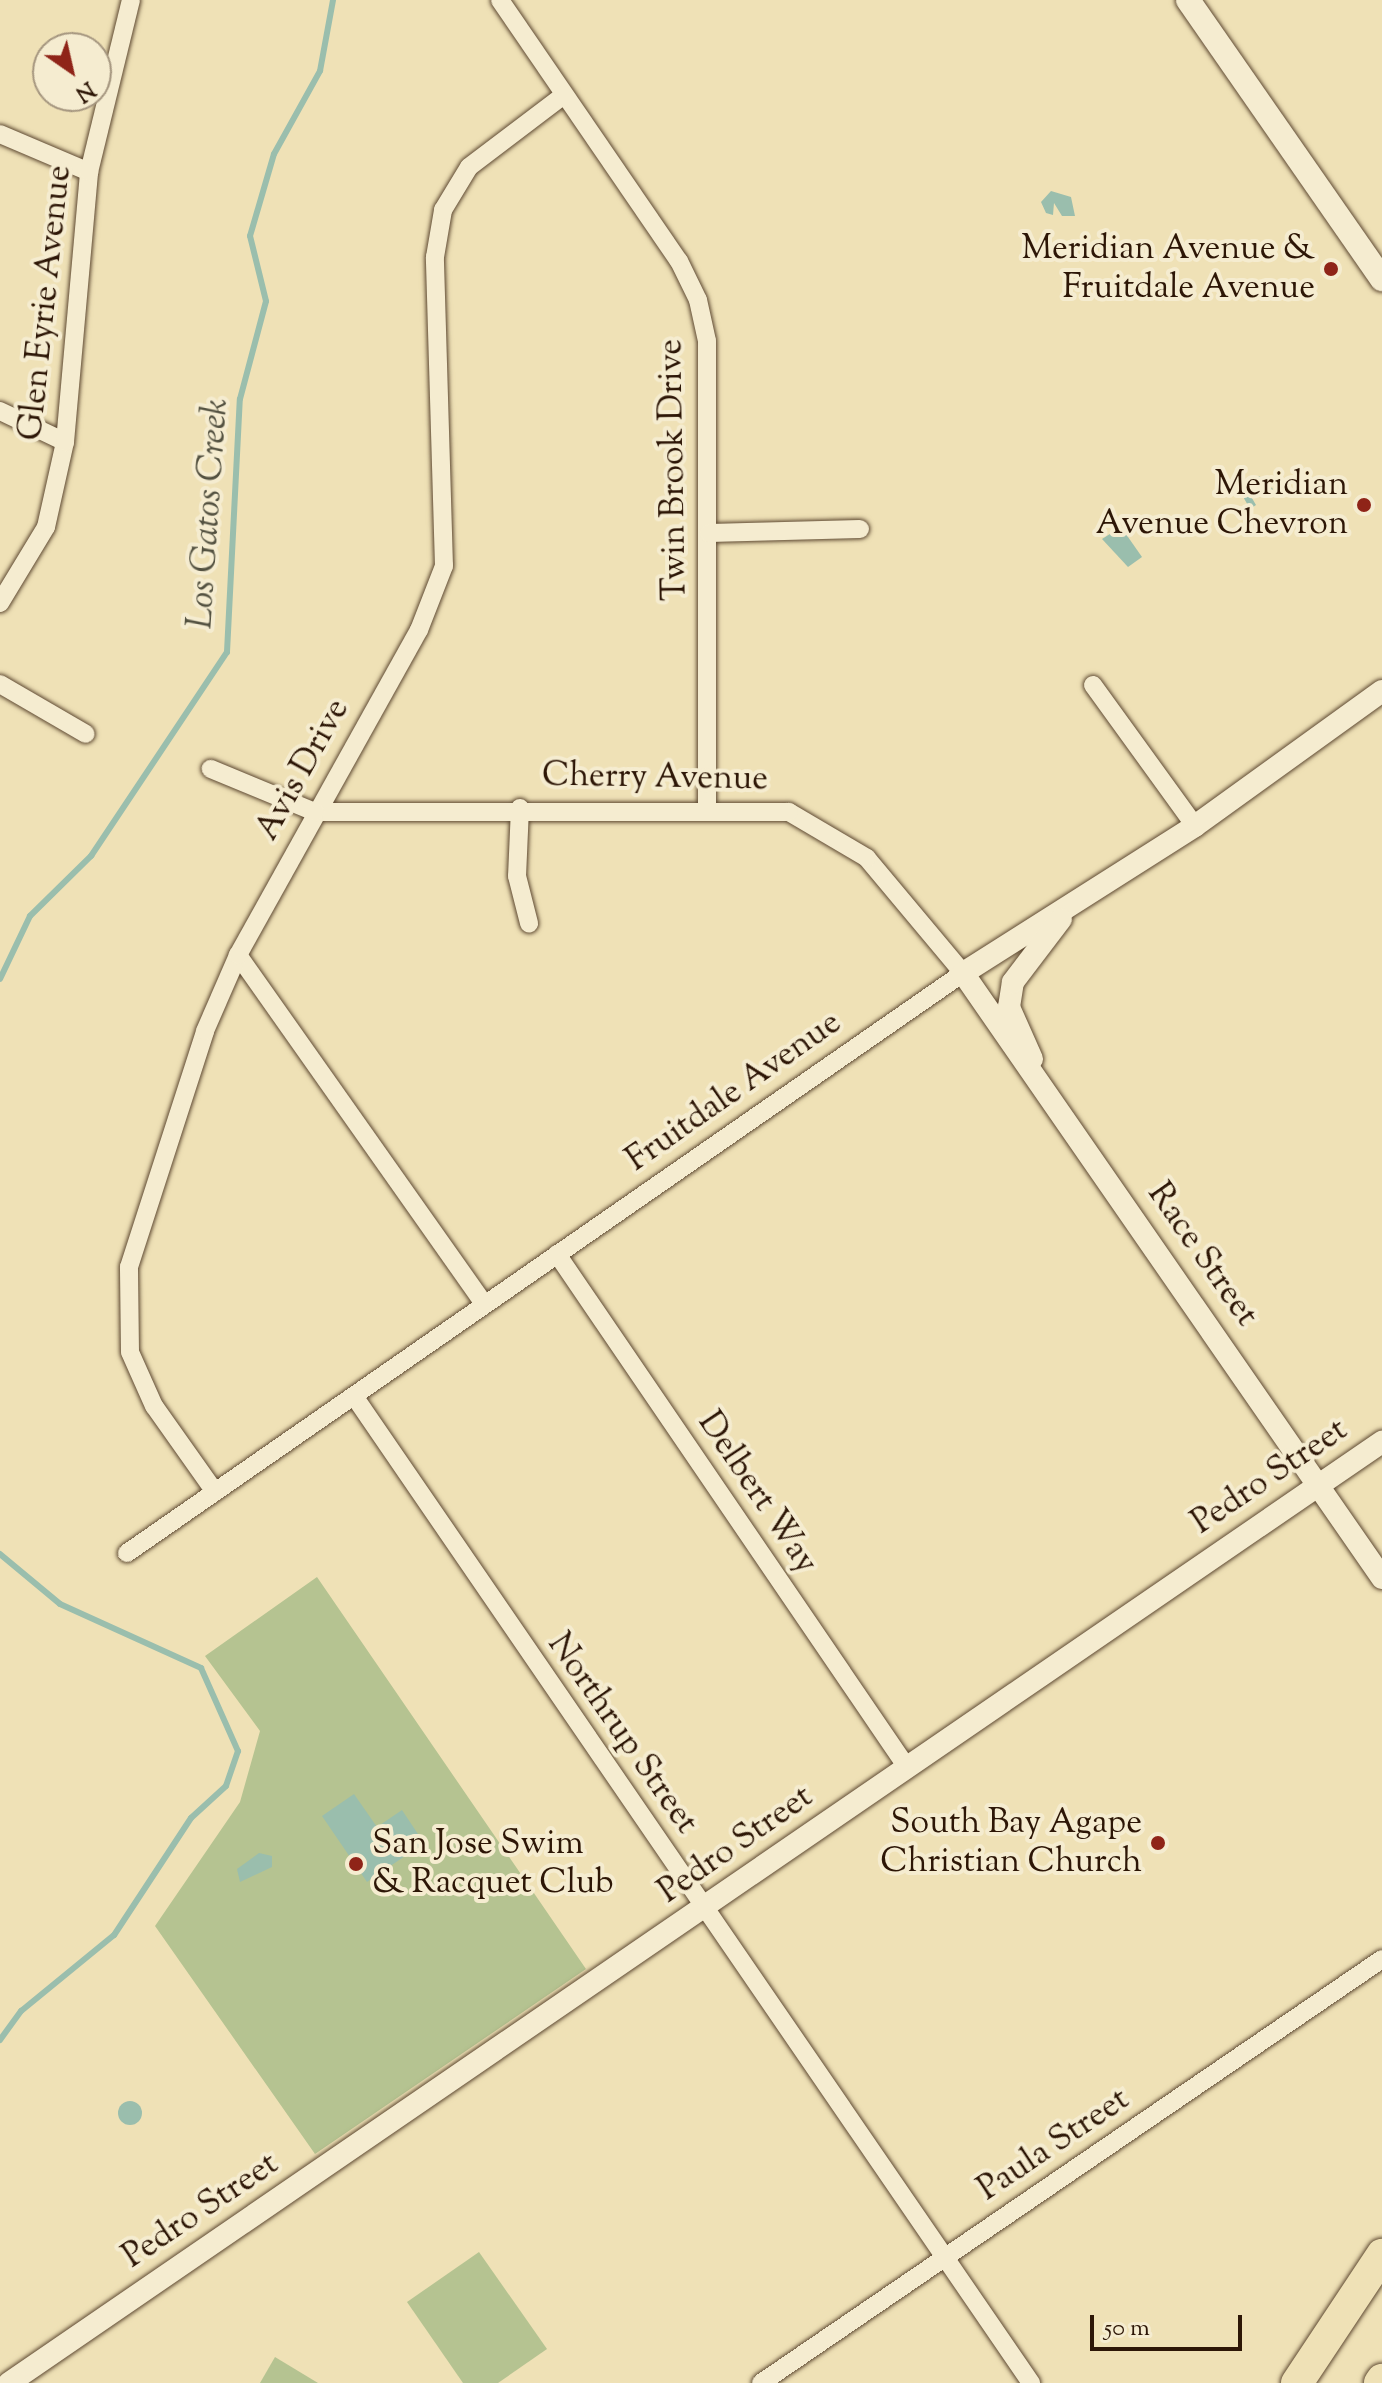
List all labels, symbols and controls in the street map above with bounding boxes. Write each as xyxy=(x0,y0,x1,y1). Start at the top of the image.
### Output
north arrow xyxy=(32,32,112,112)
text: N xyxy=(68,72,101,108)
street label: Glen Eyrie Avenue xyxy=(11,163,81,443)
place label: Meridian Avenue & Fruitdale Avenue xyxy=(1021,229,1315,308)
marker: Meridian Avenue & Fruitdale Avenue xyxy=(1322,260,1340,278)
street label: Twin Brook Drive xyxy=(651,339,697,601)
water label: Los Gatos Creek xyxy=(180,397,240,631)
place label: Meridian Avenue Chevron xyxy=(1096,465,1348,544)
marker: Meridian Avenue Chevron xyxy=(1355,496,1373,514)
street label: Avis Drive xyxy=(247,692,359,848)
street label: Cherry Avenue xyxy=(542,756,768,800)
street label: Fruitdale Avenue xyxy=(619,1003,849,1181)
street label: Race Street xyxy=(1138,1175,1266,1335)
street label: Delbert Way xyxy=(688,1404,826,1582)
street label: Pedro Street xyxy=(1184,1410,1356,1544)
street label: Northrup Street xyxy=(538,1626,706,1842)
street label: Pedro Street xyxy=(651,1777,821,1913)
place label: South Bay Agape Christian Church xyxy=(880,1803,1142,1882)
place label: San Jose Swim & Racquet Club xyxy=(372,1824,614,1904)
marker: South Bay Agape Christian Church xyxy=(1149,1834,1167,1852)
marker: San Jose Swim & Racquet Club xyxy=(347,1855,365,1873)
street label: Paula Street xyxy=(971,2080,1137,2210)
street label: Pedro Street xyxy=(115,2144,287,2278)
scale bar xyxy=(1094,2299,1246,2349)
text: 50 m xyxy=(1104,2312,1150,2346)

